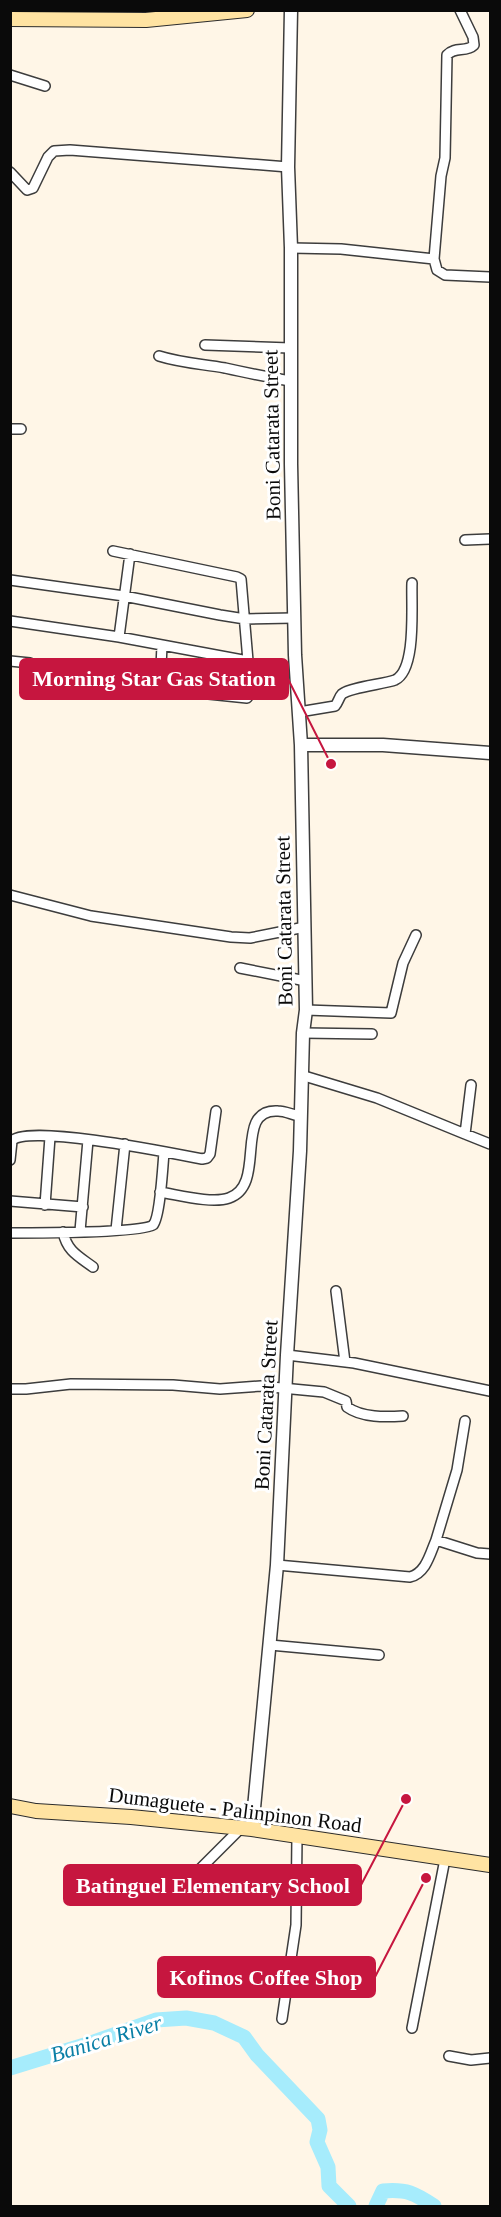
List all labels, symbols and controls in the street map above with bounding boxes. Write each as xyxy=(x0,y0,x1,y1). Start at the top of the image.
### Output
street label: Boni Catarata Street xyxy=(259,350,285,520)
callout: Morning Star Gas Station xyxy=(20,659,288,699)
text: Morning Star Gas Station xyxy=(32,666,276,691)
street label: Boni Catarata Street xyxy=(271,836,297,1006)
street label: Boni Catarata Street xyxy=(250,1319,282,1491)
street label: Dumaguete - Palinpinon Road xyxy=(107,1783,363,1838)
callout: Batinguel Elementary School xyxy=(64,1865,361,1905)
text: Batinguel Elementary School xyxy=(76,1873,350,1898)
callout: Kofinos Coffee Shop xyxy=(158,1957,375,1997)
text: Kofinos Coffee Shop xyxy=(169,1965,363,1990)
water label: Banica River xyxy=(47,2010,165,2067)

